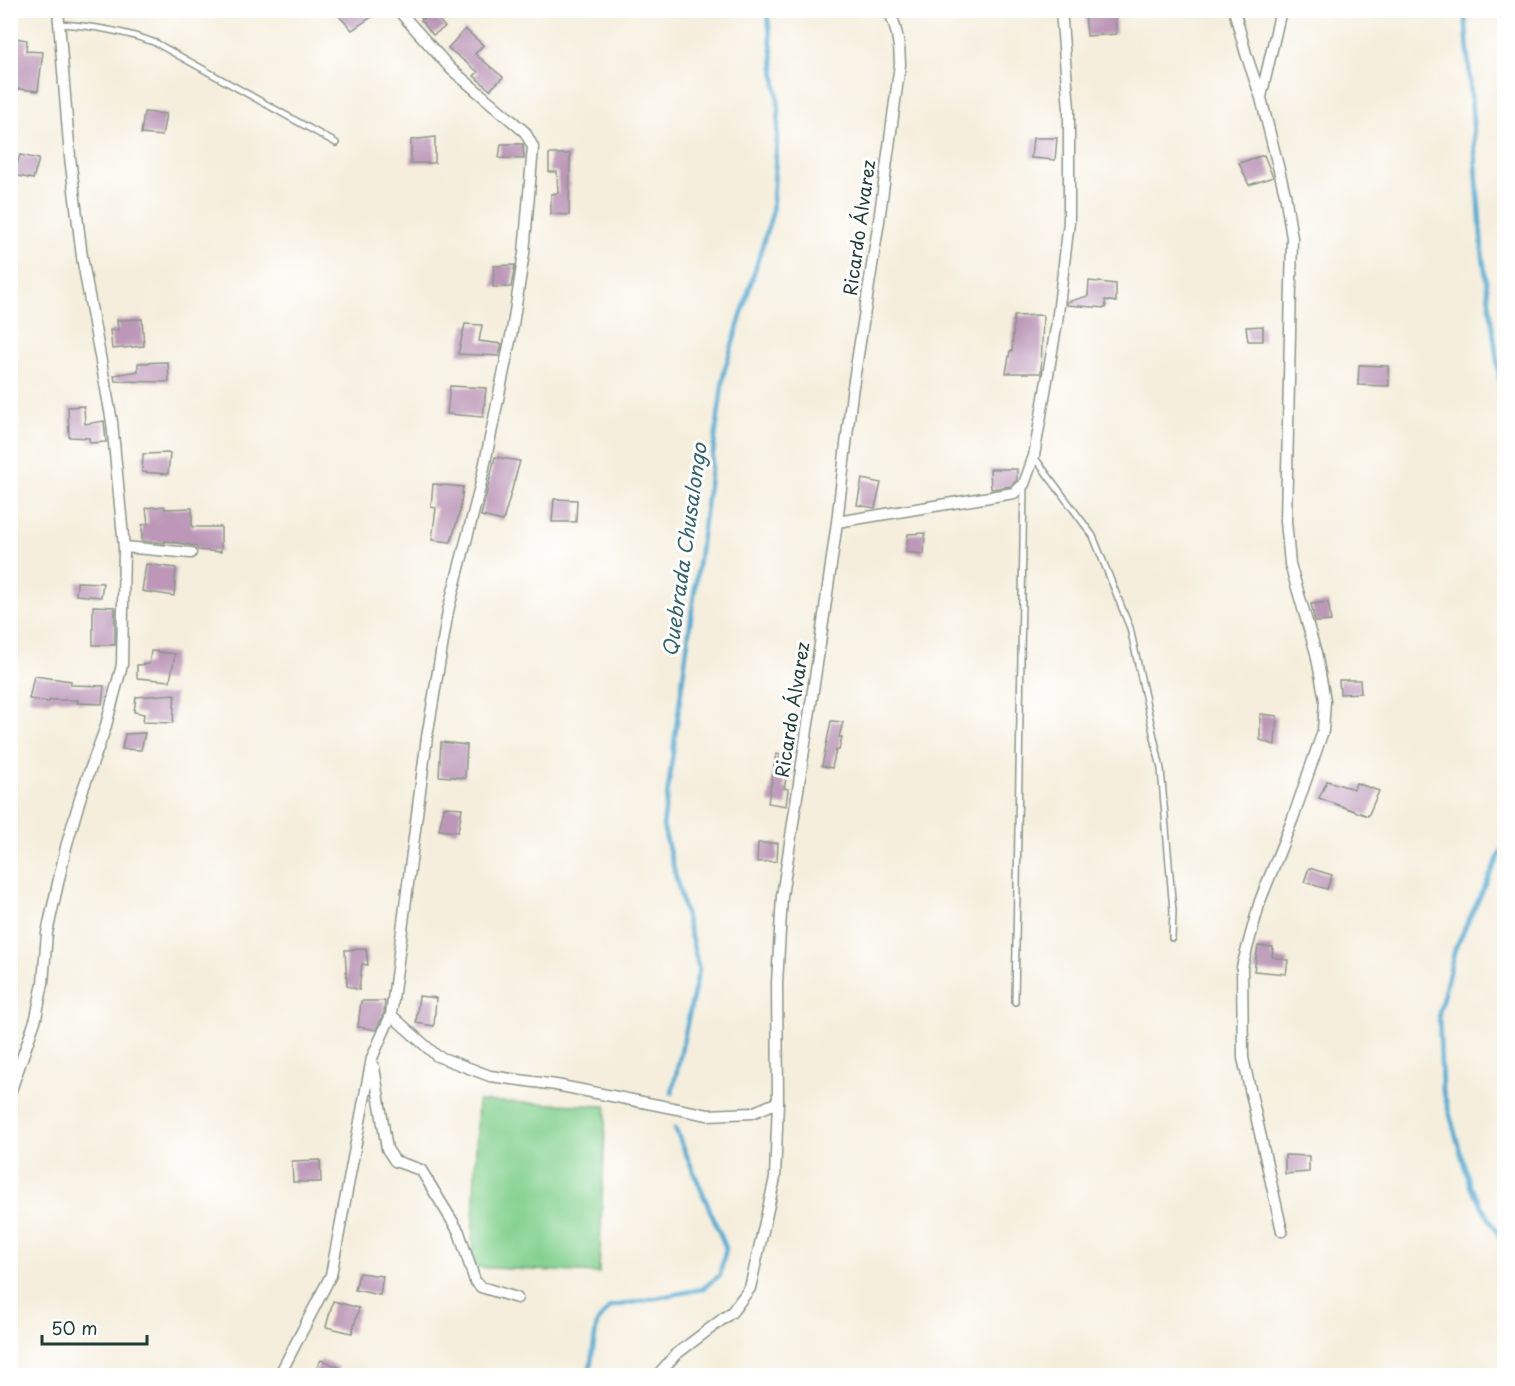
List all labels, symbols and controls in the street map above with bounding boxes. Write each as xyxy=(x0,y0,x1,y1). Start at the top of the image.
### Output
street label: Ricardo Álvarez xyxy=(836,158,881,297)
water label: Quebrada Chusalongo xyxy=(654,439,714,659)
street label: Ricardo Álvarez xyxy=(767,640,816,779)
scale bar xyxy=(42,1308,147,1346)
text: 50 m xyxy=(51,1314,98,1341)

